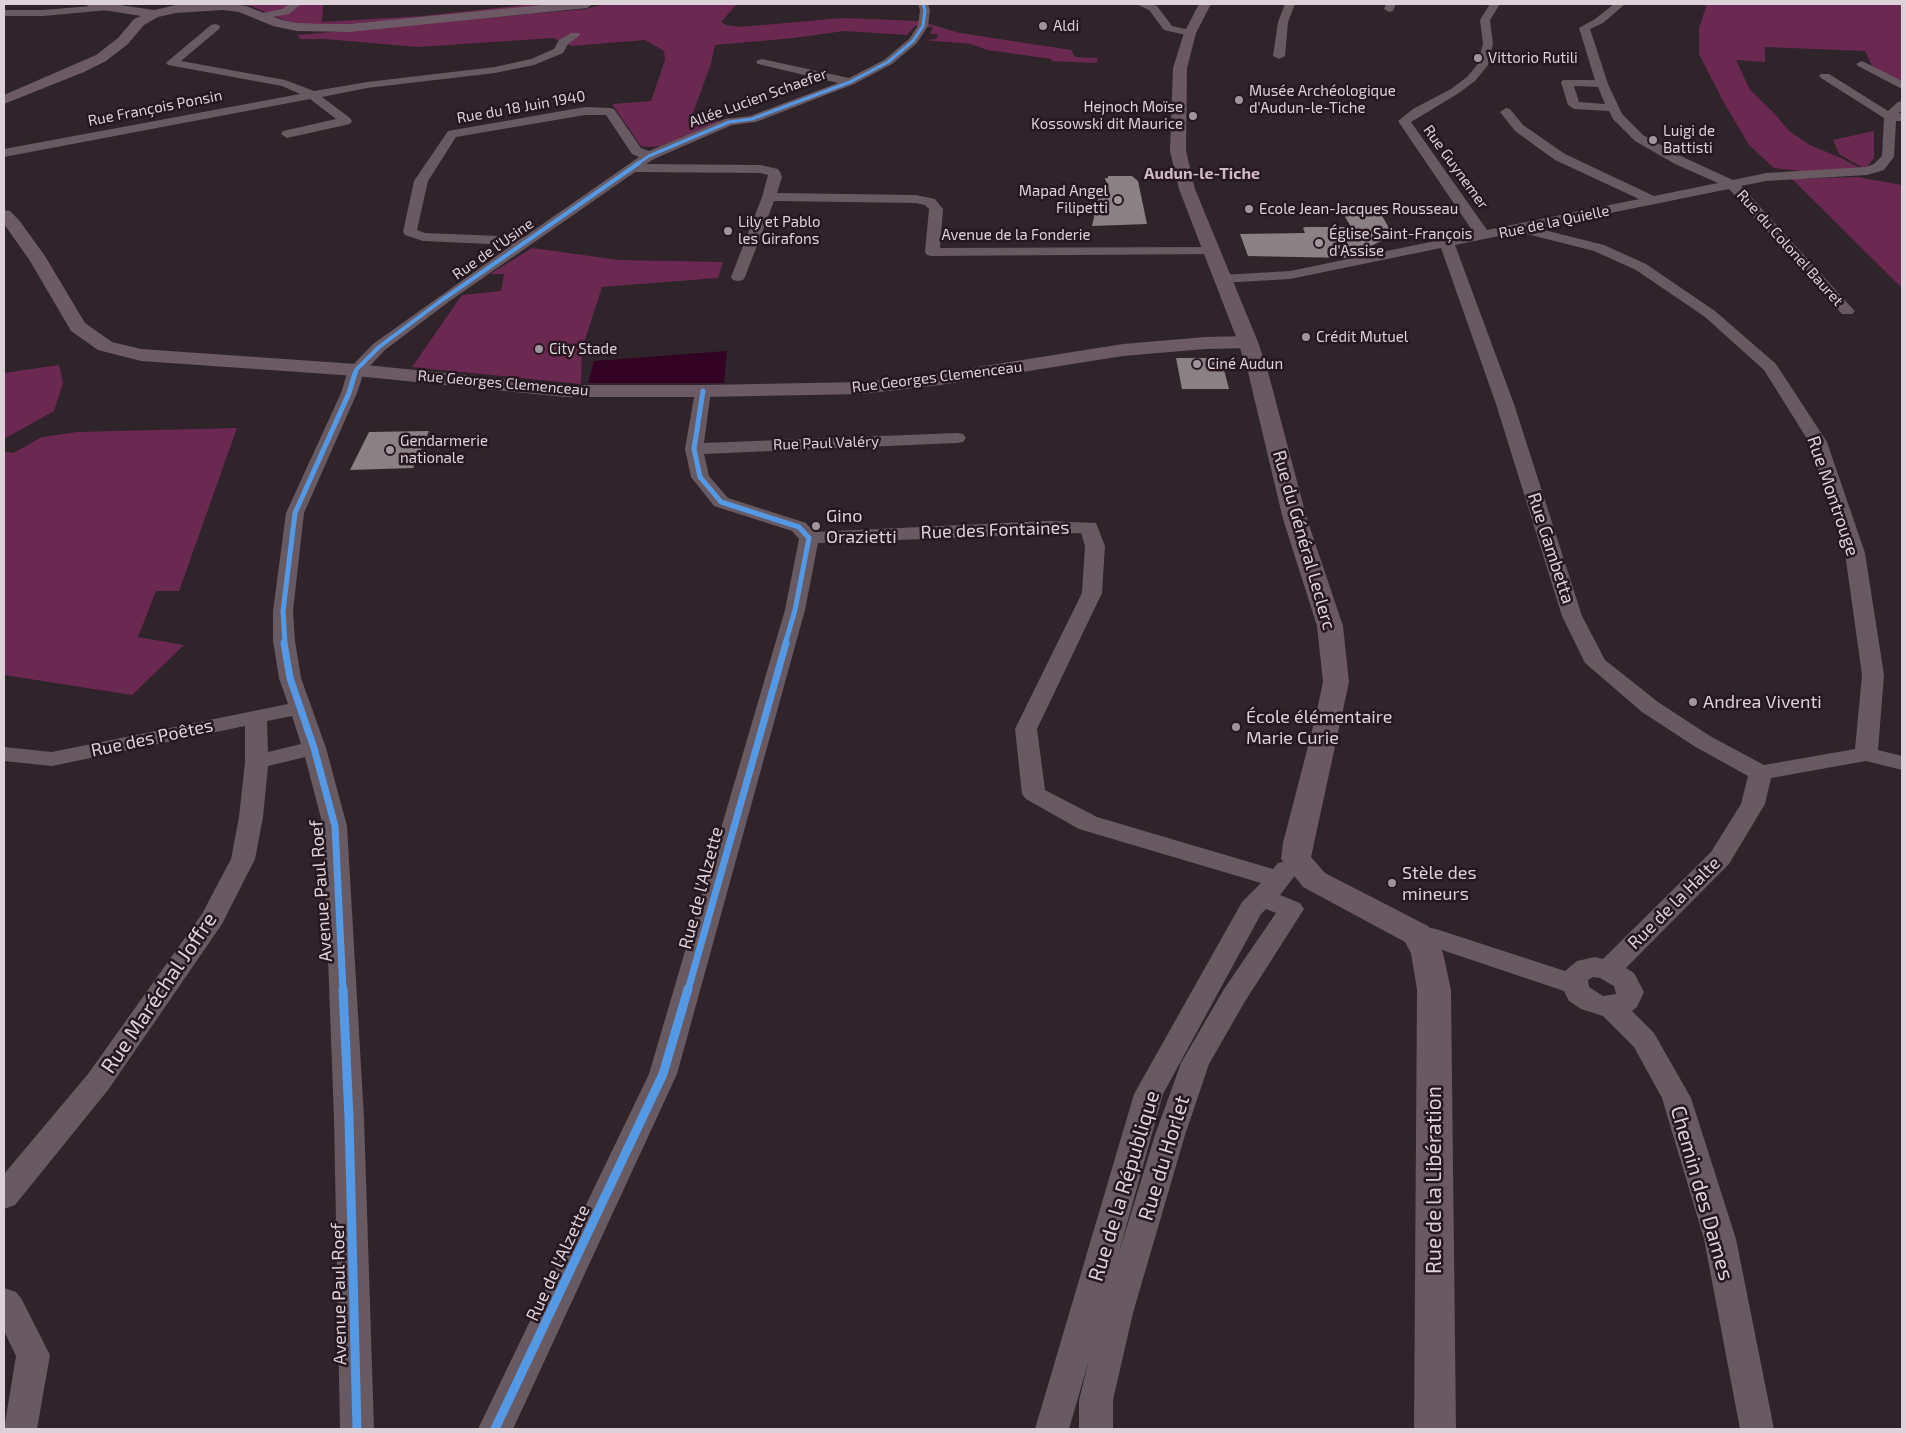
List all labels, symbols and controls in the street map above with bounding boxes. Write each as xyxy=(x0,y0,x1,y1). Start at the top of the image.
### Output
place label: Aldi xyxy=(1053,17,1079,35)
marker: Aldi xyxy=(1037,20,1049,32)
place label: Vittorio Rutili xyxy=(1488,49,1578,67)
marker: Vittorio Rutili xyxy=(1472,52,1484,64)
street label: Allée Lucien Schaefer xyxy=(687,65,829,131)
place label: Musée Archéologique d'Audun-le-Tiche xyxy=(1249,82,1396,117)
street label: Rue François Ponsin xyxy=(86,86,224,130)
street label: Rue du 18 Juin 1940 xyxy=(455,87,587,127)
marker: Musée Archéologique d'Audun-le-Tiche xyxy=(1233,94,1245,106)
place label: Hejnoch Moïse Kossowski dit Maurice xyxy=(1031,98,1183,133)
marker: Hejnoch Moïse Kossowski dit Maurice xyxy=(1187,110,1199,122)
street label: Rue Guynemer xyxy=(1420,122,1492,212)
place label: Luigi de Battisti xyxy=(1663,122,1715,157)
marker: Luigi de Battisti xyxy=(1647,134,1659,146)
district label: Audun-le-Tiche xyxy=(1144,164,1260,184)
place label: Mapad Angel Filipetti xyxy=(1019,182,1108,217)
street label: Rue du Colonel Bauret xyxy=(1733,186,1847,310)
marker: Mapad Angel Filipetti xyxy=(1112,194,1124,206)
place label: Ecole Jean-Jacques Rousseau xyxy=(1259,200,1458,218)
street label: Rue de la Quielle xyxy=(1497,201,1611,243)
marker: Ecole Jean-Jacques Rousseau xyxy=(1243,203,1255,215)
place label: Lily et Pablo les Girafons xyxy=(738,213,820,248)
street label: Rue de l'Usine xyxy=(449,214,537,284)
marker: Lily et Pablo les Girafons xyxy=(722,225,734,237)
place label: Église Saint-François d'Assise xyxy=(1329,225,1472,260)
street label: Avenue de la Fonderie xyxy=(941,226,1091,244)
marker: Église Saint-François d'Assise xyxy=(1313,237,1325,249)
place label: Crédit Mutuel xyxy=(1316,328,1408,346)
marker: Crédit Mutuel xyxy=(1300,331,1312,343)
place label: City Stade xyxy=(549,340,617,358)
marker: City Stade xyxy=(533,343,545,355)
place label: Ciné Audun xyxy=(1207,355,1283,373)
street label: Rue Georges Clemenceau xyxy=(851,358,1023,396)
marker: Ciné Audun xyxy=(1191,358,1203,370)
street label: Rue Georges Clemenceau xyxy=(417,367,589,399)
place label: Gendarmerie nationale xyxy=(400,432,488,467)
street label: Rue Paul Valéry xyxy=(773,432,879,454)
street label: Rue Montrouge xyxy=(1802,433,1864,559)
marker: Gendarmerie nationale xyxy=(384,444,396,456)
street label: Rue du Général Leclerc xyxy=(1268,448,1340,632)
street label: Rue Gambetta xyxy=(1523,490,1579,606)
place label: Gino Orazietti xyxy=(826,505,897,548)
street label: Rue des Fontaines xyxy=(920,517,1070,543)
marker: Gino Orazietti xyxy=(810,520,822,532)
place label: Andrea Viventi xyxy=(1703,691,1822,713)
marker: Andrea Viventi xyxy=(1687,696,1699,708)
place label: École élémentaire Marie Curie xyxy=(1246,706,1392,749)
street label: Rue des Poêtes xyxy=(89,715,215,761)
marker: École élémentaire Marie Curie xyxy=(1230,721,1242,733)
street label: Avenue Paul Roef xyxy=(305,819,337,963)
street label: Rue de l'Alzette xyxy=(674,824,728,952)
street label: Rue de la Halte xyxy=(1623,852,1725,954)
place label: Stèle des mineurs xyxy=(1402,862,1477,904)
marker: Stèle des mineurs xyxy=(1386,877,1398,889)
street label: Rue Maréchal Joffre xyxy=(96,908,222,1078)
street label: Rue de la Libération xyxy=(1421,1086,1447,1274)
street label: Rue de la République xyxy=(1083,1088,1165,1284)
street label: Rue du Horlet xyxy=(1133,1092,1195,1224)
street label: Chemin des Dames xyxy=(1665,1103,1739,1283)
street label: Rue de l'Alzette xyxy=(522,1201,594,1325)
street label: Avenue Paul Roef xyxy=(327,1223,351,1365)

